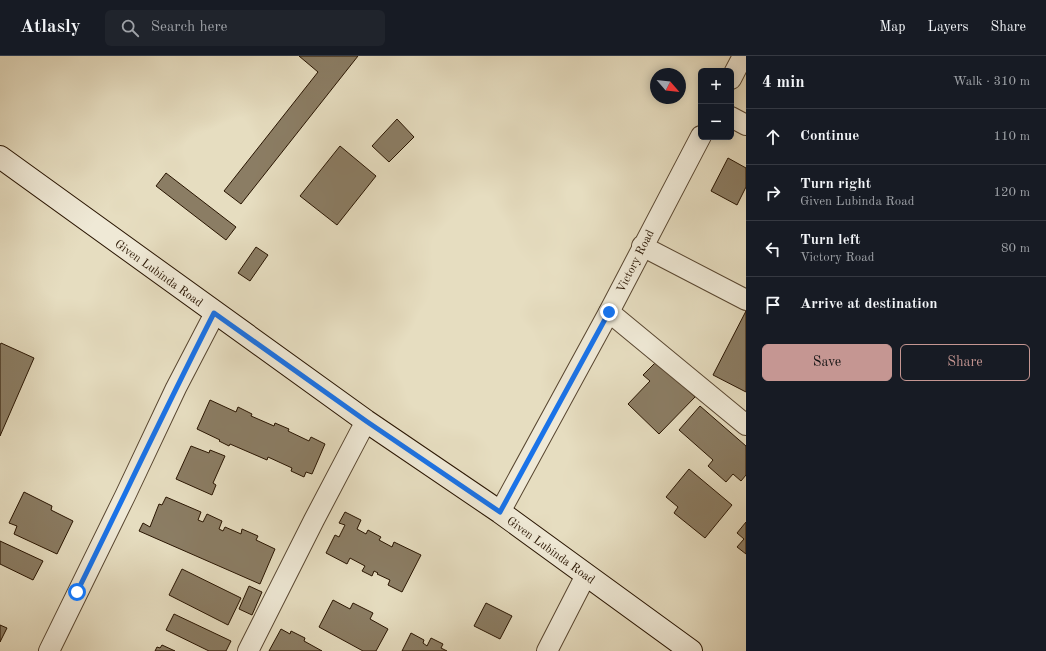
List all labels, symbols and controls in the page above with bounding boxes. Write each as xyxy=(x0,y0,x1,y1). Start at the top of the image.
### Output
search box xyxy=(105,10,385,46)
icon: search xyxy=(119,17,141,39)
text: Atlasly xyxy=(20,18,81,37)
text: Search here xyxy=(151,20,228,35)
text: Map xyxy=(880,20,906,34)
text: Layers xyxy=(928,20,969,34)
text: Share xyxy=(991,20,1026,34)
north arrow xyxy=(650,68,686,104)
map controls xyxy=(698,68,734,140)
button: + xyxy=(698,68,734,104)
text: 4 min xyxy=(762,74,805,91)
text: Walk · 310 m xyxy=(953,75,1030,88)
button: − xyxy=(698,104,734,140)
icon: ahead xyxy=(762,126,784,148)
text: Continue xyxy=(800,129,859,144)
text: 110 m xyxy=(993,130,1030,143)
text: Turn right xyxy=(800,177,871,192)
icon: right xyxy=(762,182,784,204)
text: 120 m xyxy=(993,186,1030,199)
text: Given Lubinda Road xyxy=(800,195,914,208)
street label: Victory Road xyxy=(615,228,657,295)
text: Turn left xyxy=(800,233,860,248)
street label: Given Lubinda Road xyxy=(112,238,205,310)
icon: left xyxy=(762,238,784,260)
text: 80 m xyxy=(1001,242,1030,255)
text: Victory Road xyxy=(800,251,874,264)
icon: arrive xyxy=(762,294,784,316)
text: Arrive at destination xyxy=(800,297,938,312)
route end xyxy=(600,303,618,321)
button: Save xyxy=(762,344,892,381)
button: Share xyxy=(900,344,1030,381)
street label: Given Lubinda Road xyxy=(504,515,597,587)
route start xyxy=(68,583,86,601)

